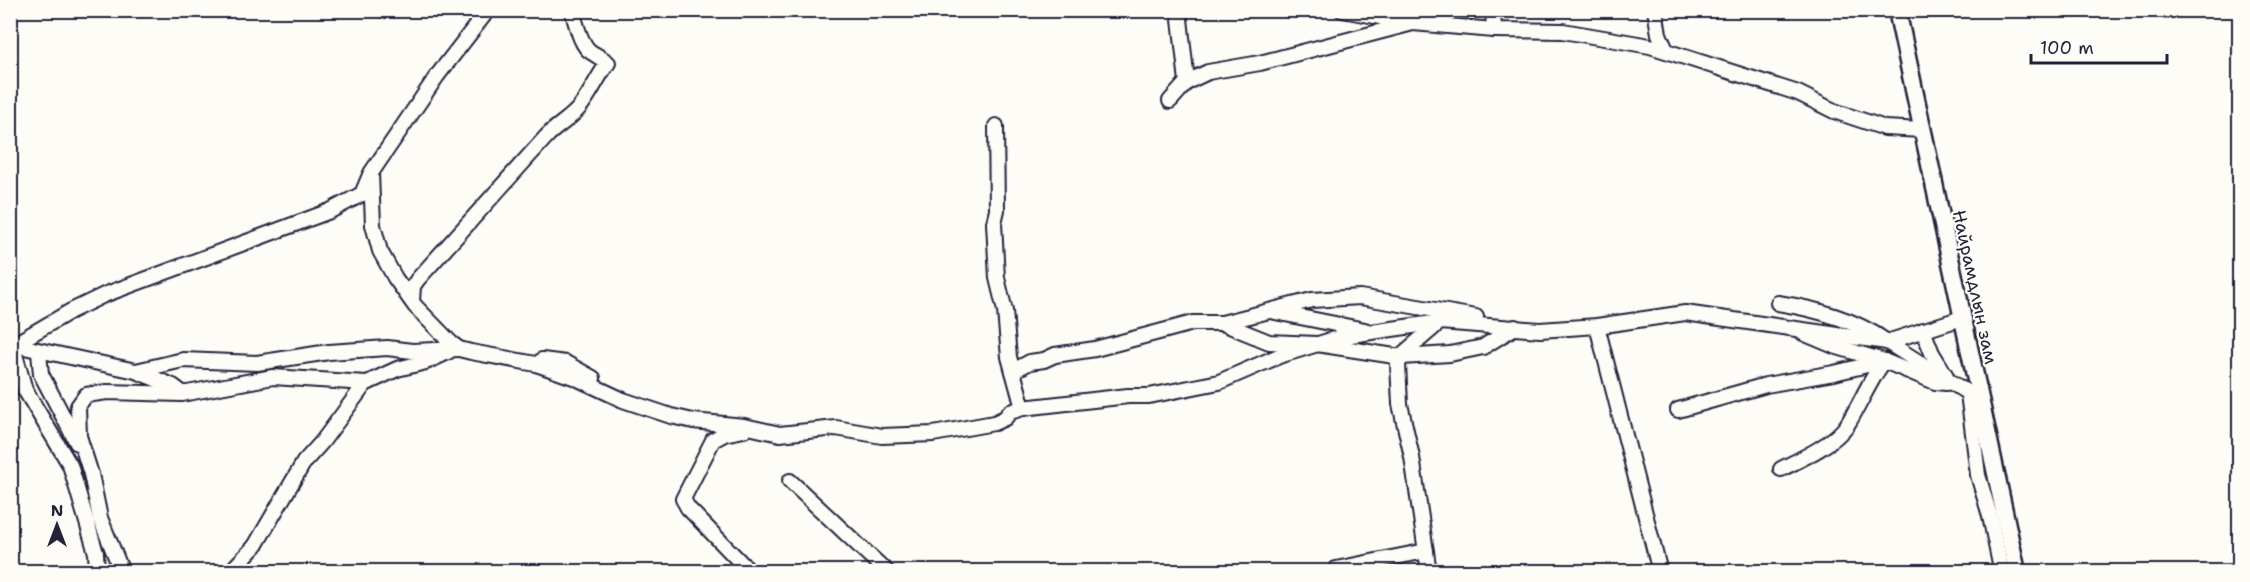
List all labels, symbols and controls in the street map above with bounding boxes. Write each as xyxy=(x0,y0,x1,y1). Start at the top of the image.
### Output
scale bar xyxy=(2031,27,2168,65)
text: 100 m xyxy=(2040,36,2094,60)
street label: Найрамдлын зам xyxy=(1947,208,2003,366)
north arrow xyxy=(27,495,87,555)
text: N xyxy=(51,500,63,521)

